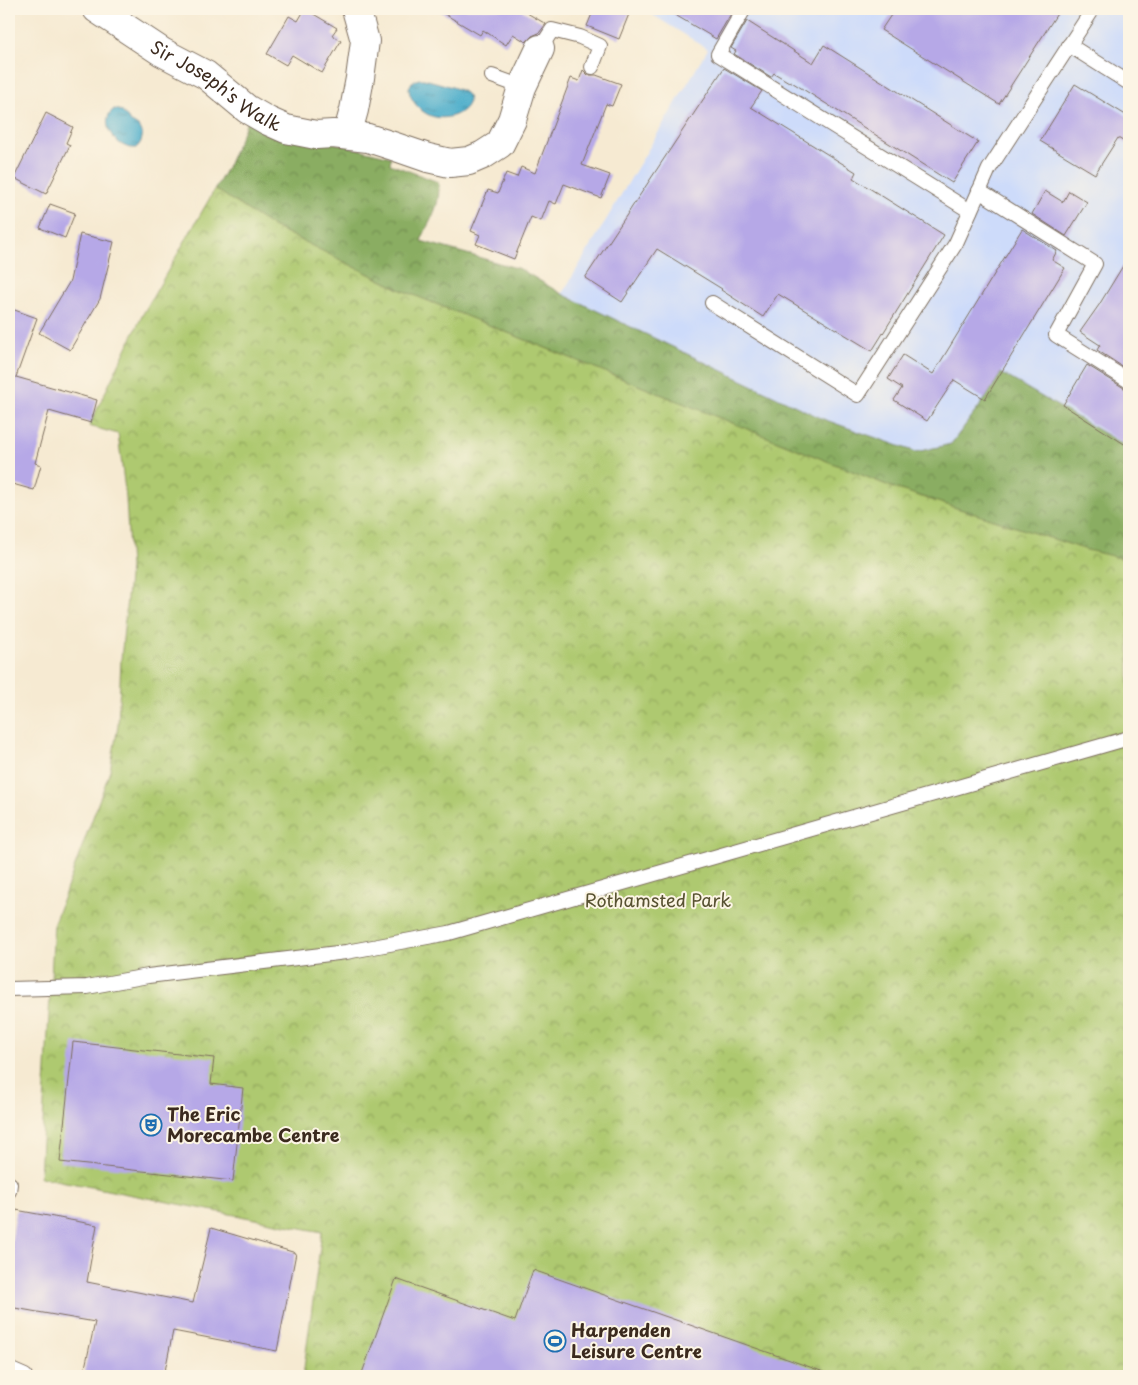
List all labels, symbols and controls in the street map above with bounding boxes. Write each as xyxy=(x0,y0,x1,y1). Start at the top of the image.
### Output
street label: Sir Joseph's Walk xyxy=(145,33,286,137)
park label: Rothamsted Park xyxy=(585,886,731,913)
place label: The Eric Morecambe Centre xyxy=(167,1100,340,1148)
theatre icon: The Eric Morecambe Centre xyxy=(139,1113,163,1137)
place label: Harpenden Leisure Centre xyxy=(571,1316,702,1364)
sports icon: Harpenden Leisure Centre xyxy=(543,1329,567,1353)

